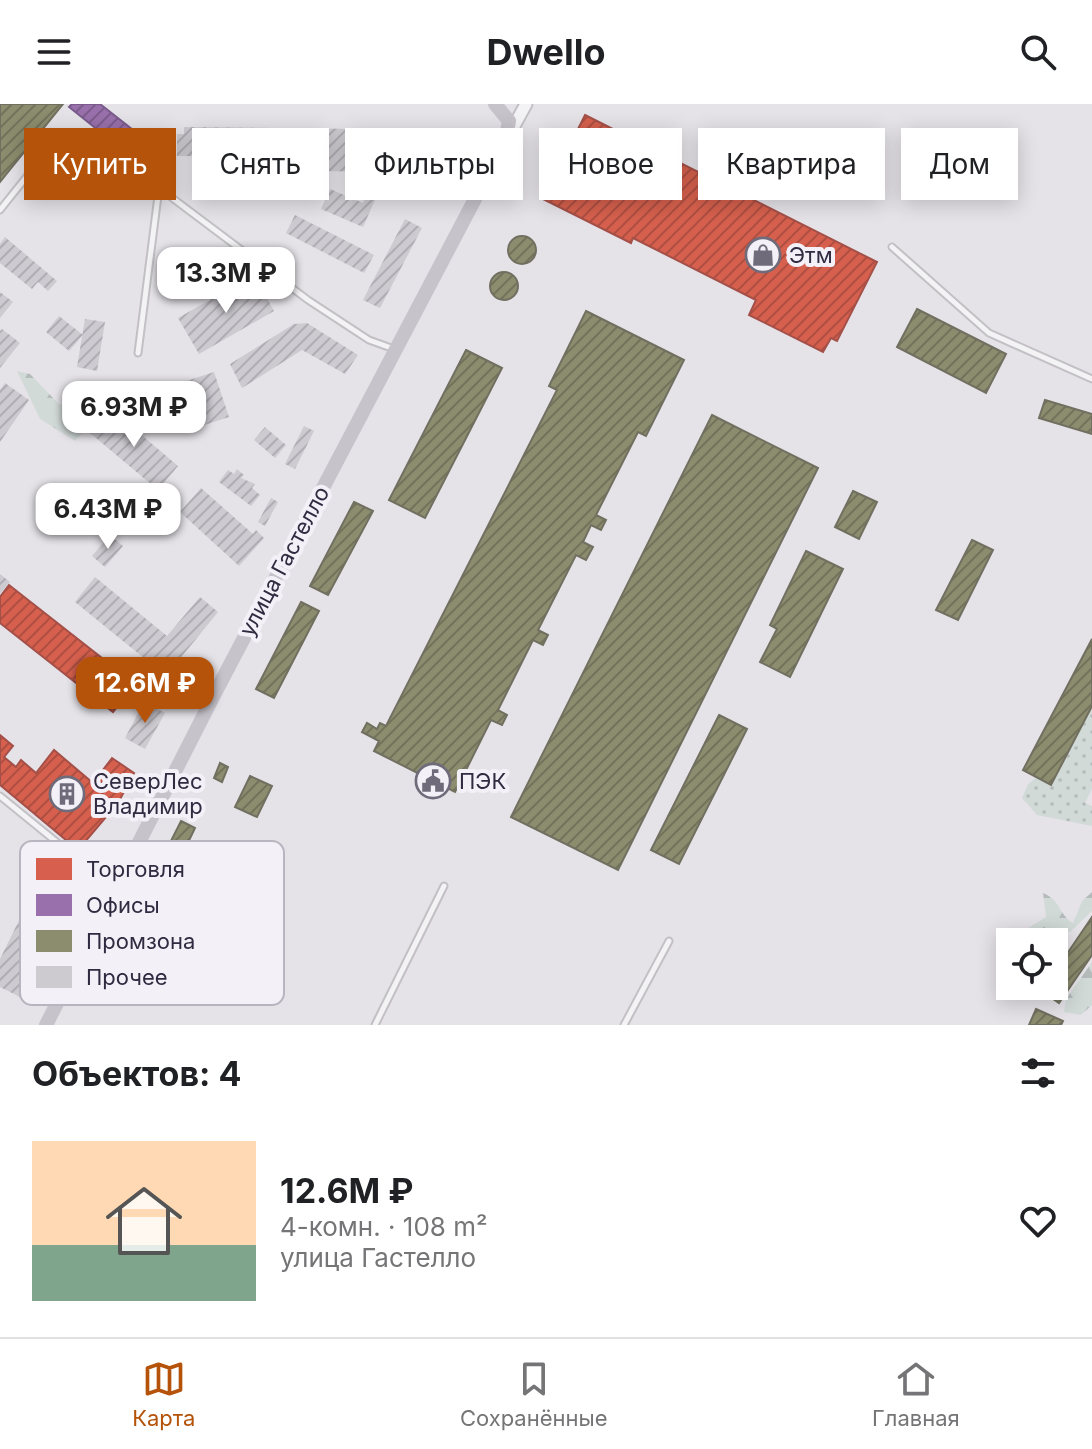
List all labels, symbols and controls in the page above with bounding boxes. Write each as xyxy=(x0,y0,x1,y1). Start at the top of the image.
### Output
icon: menu xyxy=(32,30,76,74)
text: Dwello xyxy=(486,30,606,74)
icon: search xyxy=(1016,30,1060,74)
chip: Купить xyxy=(24,128,176,200)
chip: Снять xyxy=(192,128,329,200)
chip: Фильтры xyxy=(345,128,523,200)
chip: Новое xyxy=(539,128,682,200)
chip: Квартира xyxy=(698,128,885,200)
chip: Дом xyxy=(901,128,1018,200)
shop icon: Этм xyxy=(744,236,782,274)
place label: Этм xyxy=(789,242,833,268)
pin: 13.3M ₽ xyxy=(152,247,300,315)
text: 13.3M ₽ xyxy=(175,257,277,288)
pin: 6.93M ₽ xyxy=(60,381,208,449)
text: 6.93M ₽ xyxy=(80,391,188,422)
street label: улица Гастелло xyxy=(234,482,334,640)
pin: 6.43M ₽ xyxy=(34,483,182,551)
text: 6.43M ₽ xyxy=(54,493,162,524)
pin: 12.6M ₽ xyxy=(71,657,219,725)
text: 12.6M ₽ xyxy=(94,667,196,698)
public building icon: ПЭК xyxy=(414,762,452,800)
place label: СеверЛес Владимир xyxy=(93,768,203,819)
place label: ПЭК xyxy=(459,768,506,794)
building icon: СеверЛес Владимир xyxy=(48,775,86,813)
legend xyxy=(20,841,284,1005)
text: Торговля xyxy=(86,856,185,882)
text: Офисы xyxy=(86,892,160,918)
text: Промзона xyxy=(86,928,195,954)
map controls xyxy=(996,928,1068,1000)
button: locate xyxy=(996,928,1068,1000)
text: Прочее xyxy=(86,964,168,990)
icon: filters xyxy=(1016,1051,1060,1095)
text: Объектов: 4 xyxy=(32,1053,241,1094)
text: 12.6M ₽ xyxy=(280,1170,413,1211)
icon: home xyxy=(96,1173,192,1269)
icon: heart xyxy=(1016,1199,1060,1243)
text: 4-комн. · 108 m² xyxy=(280,1211,488,1242)
text: улица Гастелло xyxy=(280,1242,476,1273)
tab: Карта xyxy=(132,1357,195,1431)
tab: Сохранённые xyxy=(460,1357,608,1431)
tab: Главная xyxy=(872,1357,960,1431)

